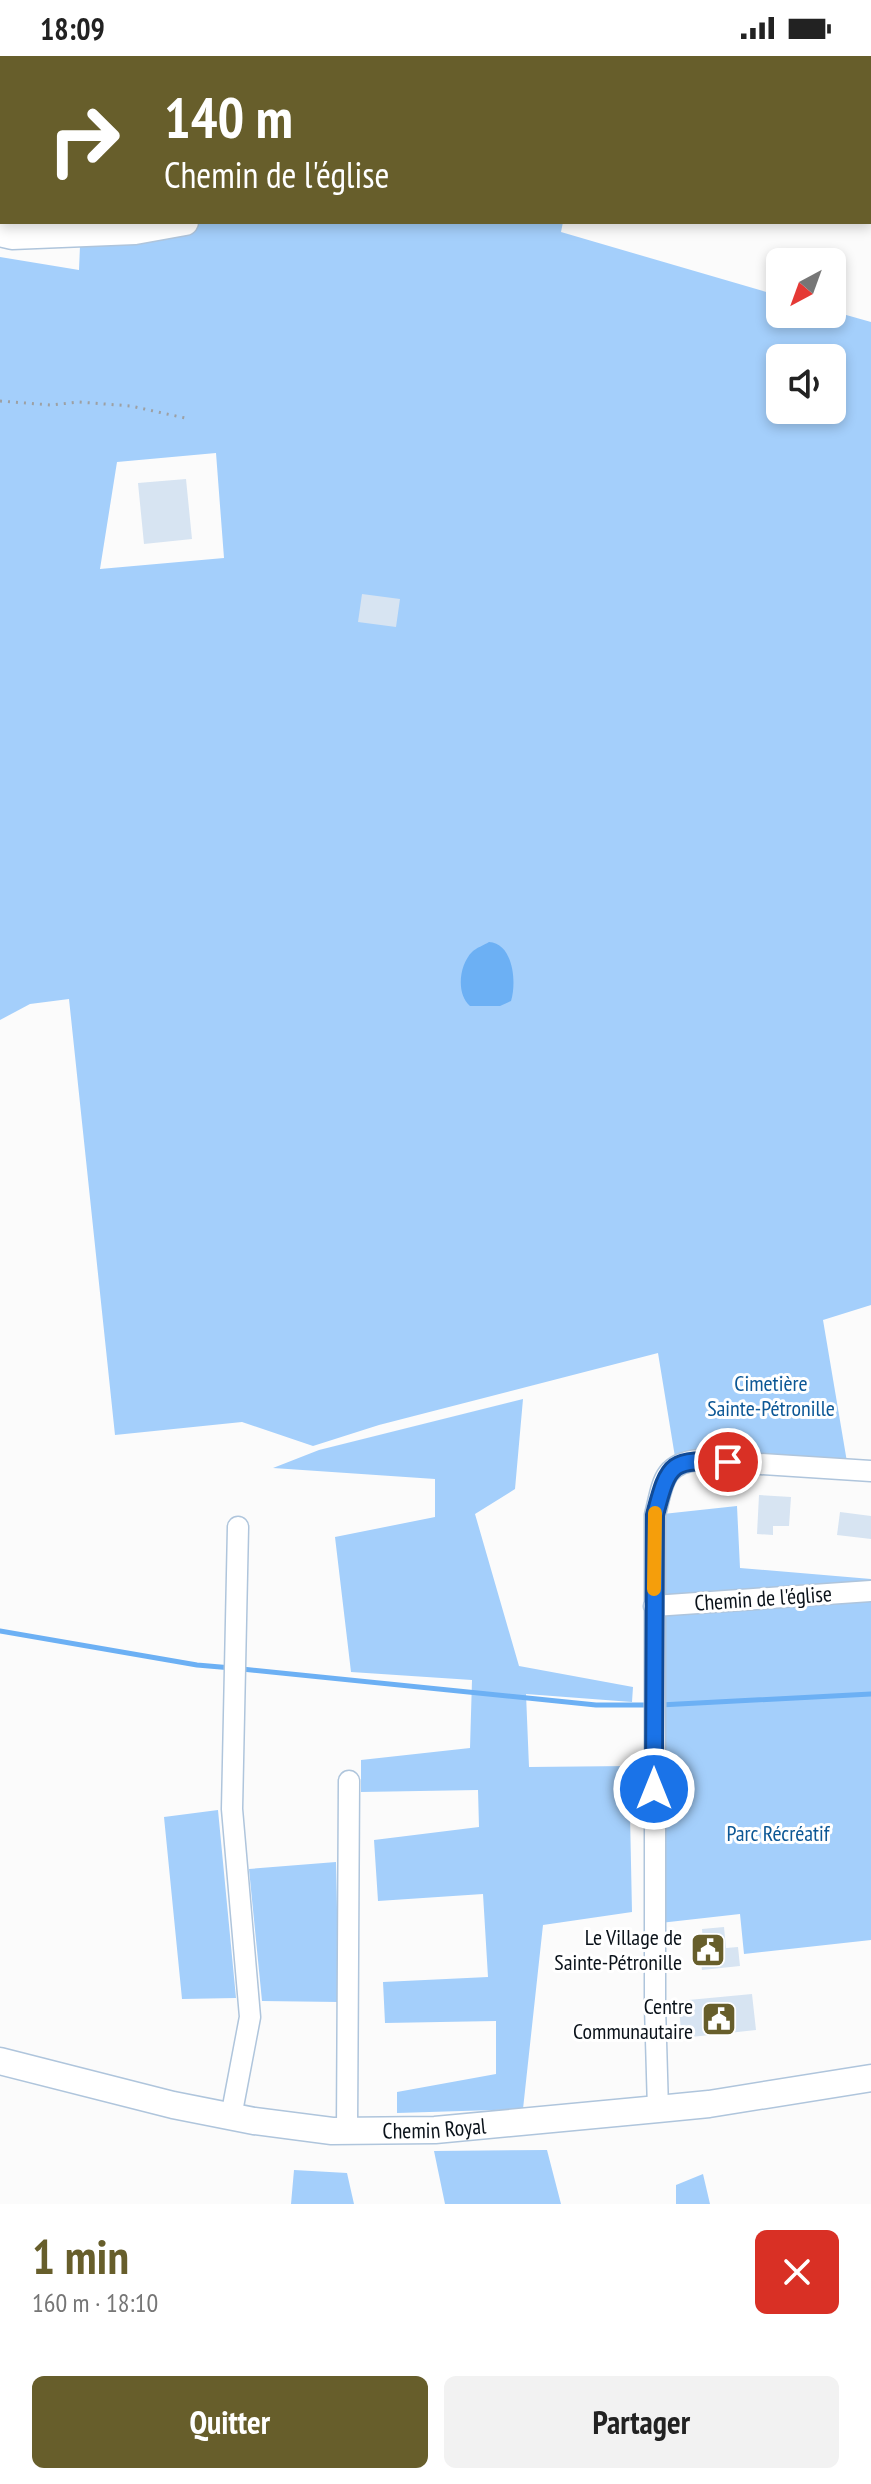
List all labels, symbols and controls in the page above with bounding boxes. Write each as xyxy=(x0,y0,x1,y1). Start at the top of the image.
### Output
text: 18:09 xyxy=(40,9,105,48)
text: 140 m xyxy=(164,81,293,153)
icon: right xyxy=(32,88,136,192)
text: Chemin de l'église xyxy=(164,151,389,198)
north arrow xyxy=(766,248,846,328)
map controls xyxy=(766,248,846,424)
button: sound xyxy=(766,344,846,424)
park label: Cimetière Sainte-Pétronille xyxy=(707,1369,835,1422)
pin xyxy=(694,1428,762,1496)
icon: arrive xyxy=(706,1440,750,1484)
street label: Chemin de l'église xyxy=(693,1579,833,1617)
position arrow xyxy=(612,1747,696,1831)
park label: Parc Récréatif xyxy=(726,1819,831,1847)
place label: Le Village de Sainte-Pétronille xyxy=(554,1923,682,1976)
public building icon: Le Village de Sainte-Pétronille xyxy=(689,1931,727,1969)
place label: Centre Communautaire xyxy=(573,1992,693,2045)
public building icon: Centre Communautaire xyxy=(700,2000,738,2038)
street label: Chemin Royal xyxy=(382,2111,488,2145)
text: 1 min xyxy=(32,2225,129,2287)
button: close xyxy=(755,2230,839,2314)
text: 160 m · 18:10 xyxy=(32,2286,158,2319)
button: Quitter xyxy=(32,2376,428,2468)
button: Partager xyxy=(444,2376,839,2468)

